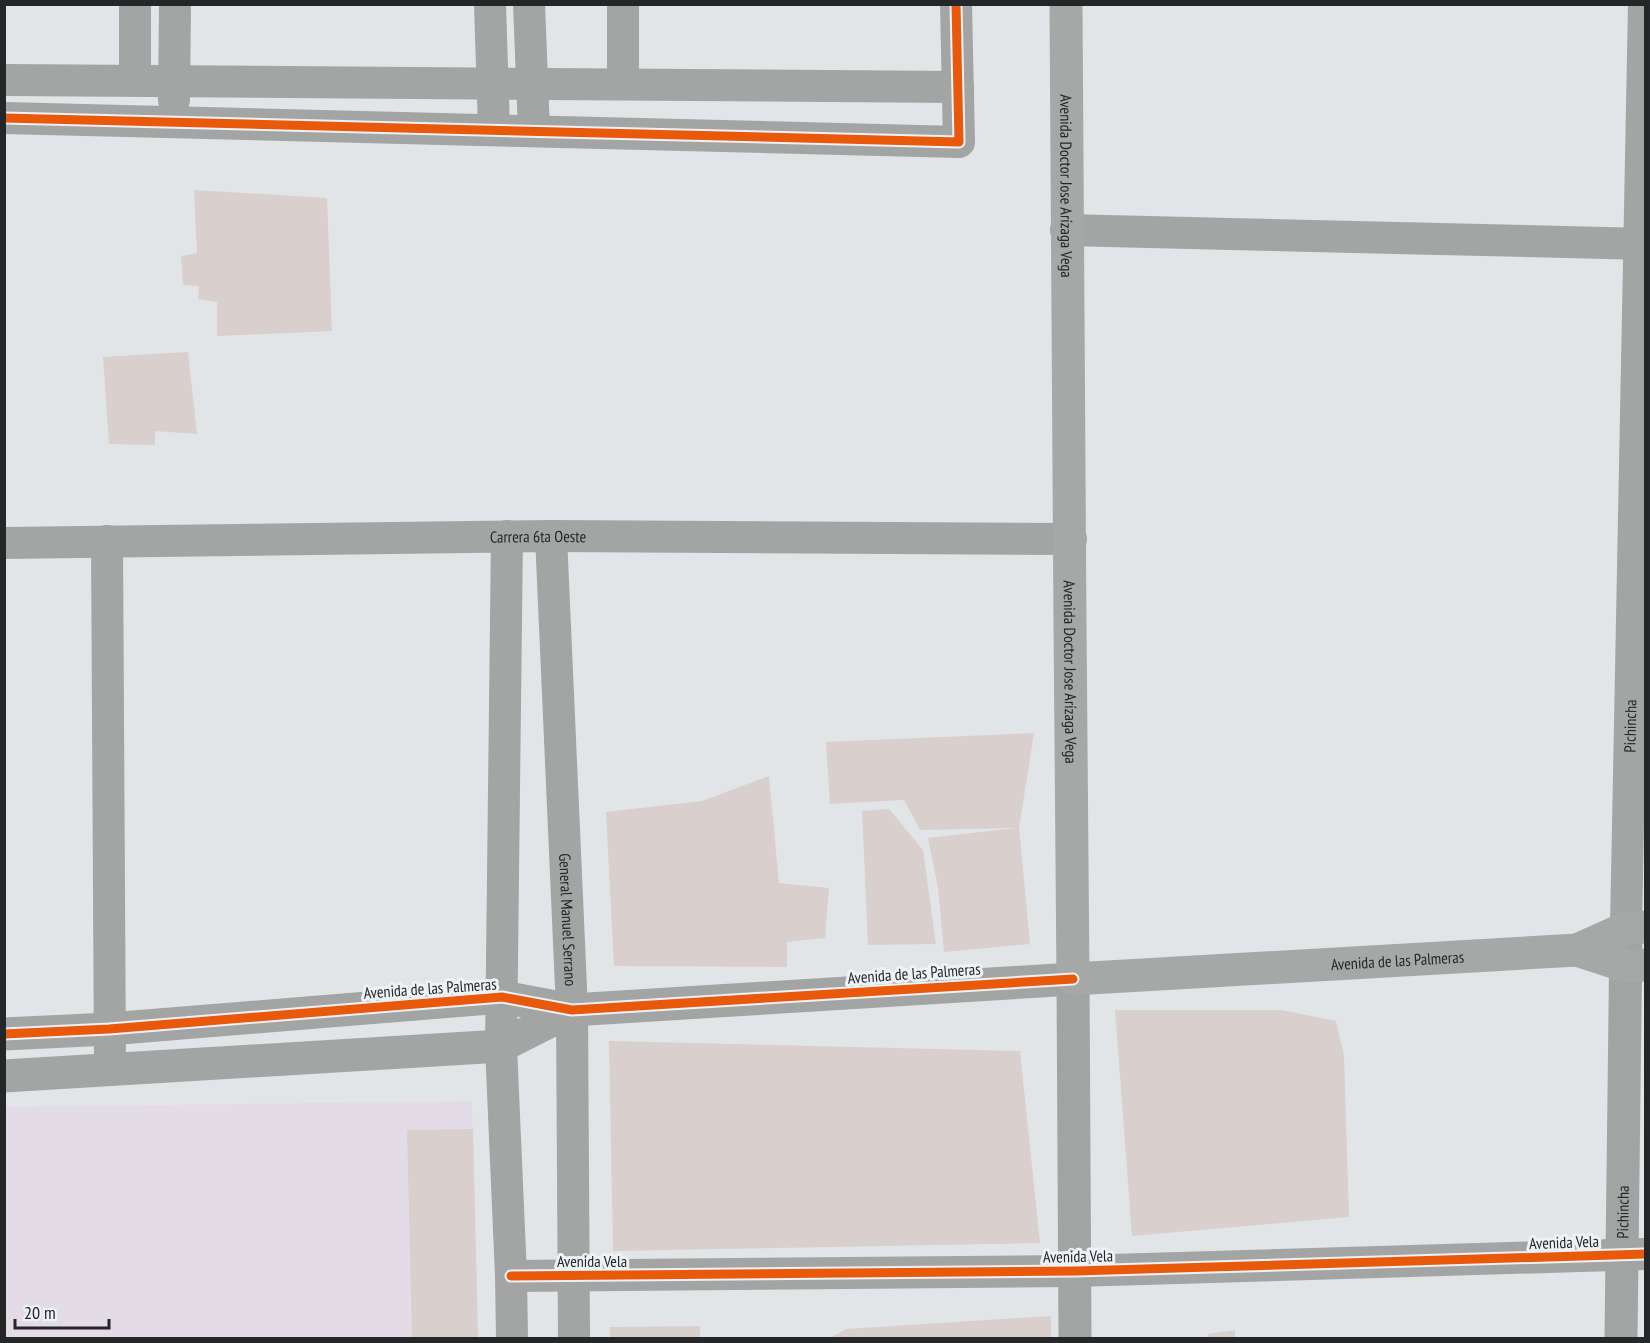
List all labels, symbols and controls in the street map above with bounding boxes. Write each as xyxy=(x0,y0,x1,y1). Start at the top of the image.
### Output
street label: Avenida Doctor Jose Arízaga Vega xyxy=(1056,94,1077,278)
street label: Carrera 6ta Oeste xyxy=(490,526,586,547)
street label: Avenida Doctor Jose Arízaga Vega xyxy=(1060,580,1081,764)
street label: Pichincha xyxy=(1619,699,1640,753)
street label: General Manuel Serrano xyxy=(555,853,581,987)
street label: Avenida de las Palmeras xyxy=(1330,947,1465,974)
street label: Avenida de las Palmeras xyxy=(847,958,981,988)
street label: Avenida de las Palmeras xyxy=(363,973,497,1003)
street label: Pichincha xyxy=(1612,1185,1633,1239)
street label: Avenida Vela xyxy=(1529,1231,1599,1253)
street label: Avenida Vela xyxy=(1043,1245,1113,1267)
street label: Avenida Vela xyxy=(557,1251,627,1271)
scale bar xyxy=(15,1292,110,1330)
text: 20 m xyxy=(24,1301,56,1324)

